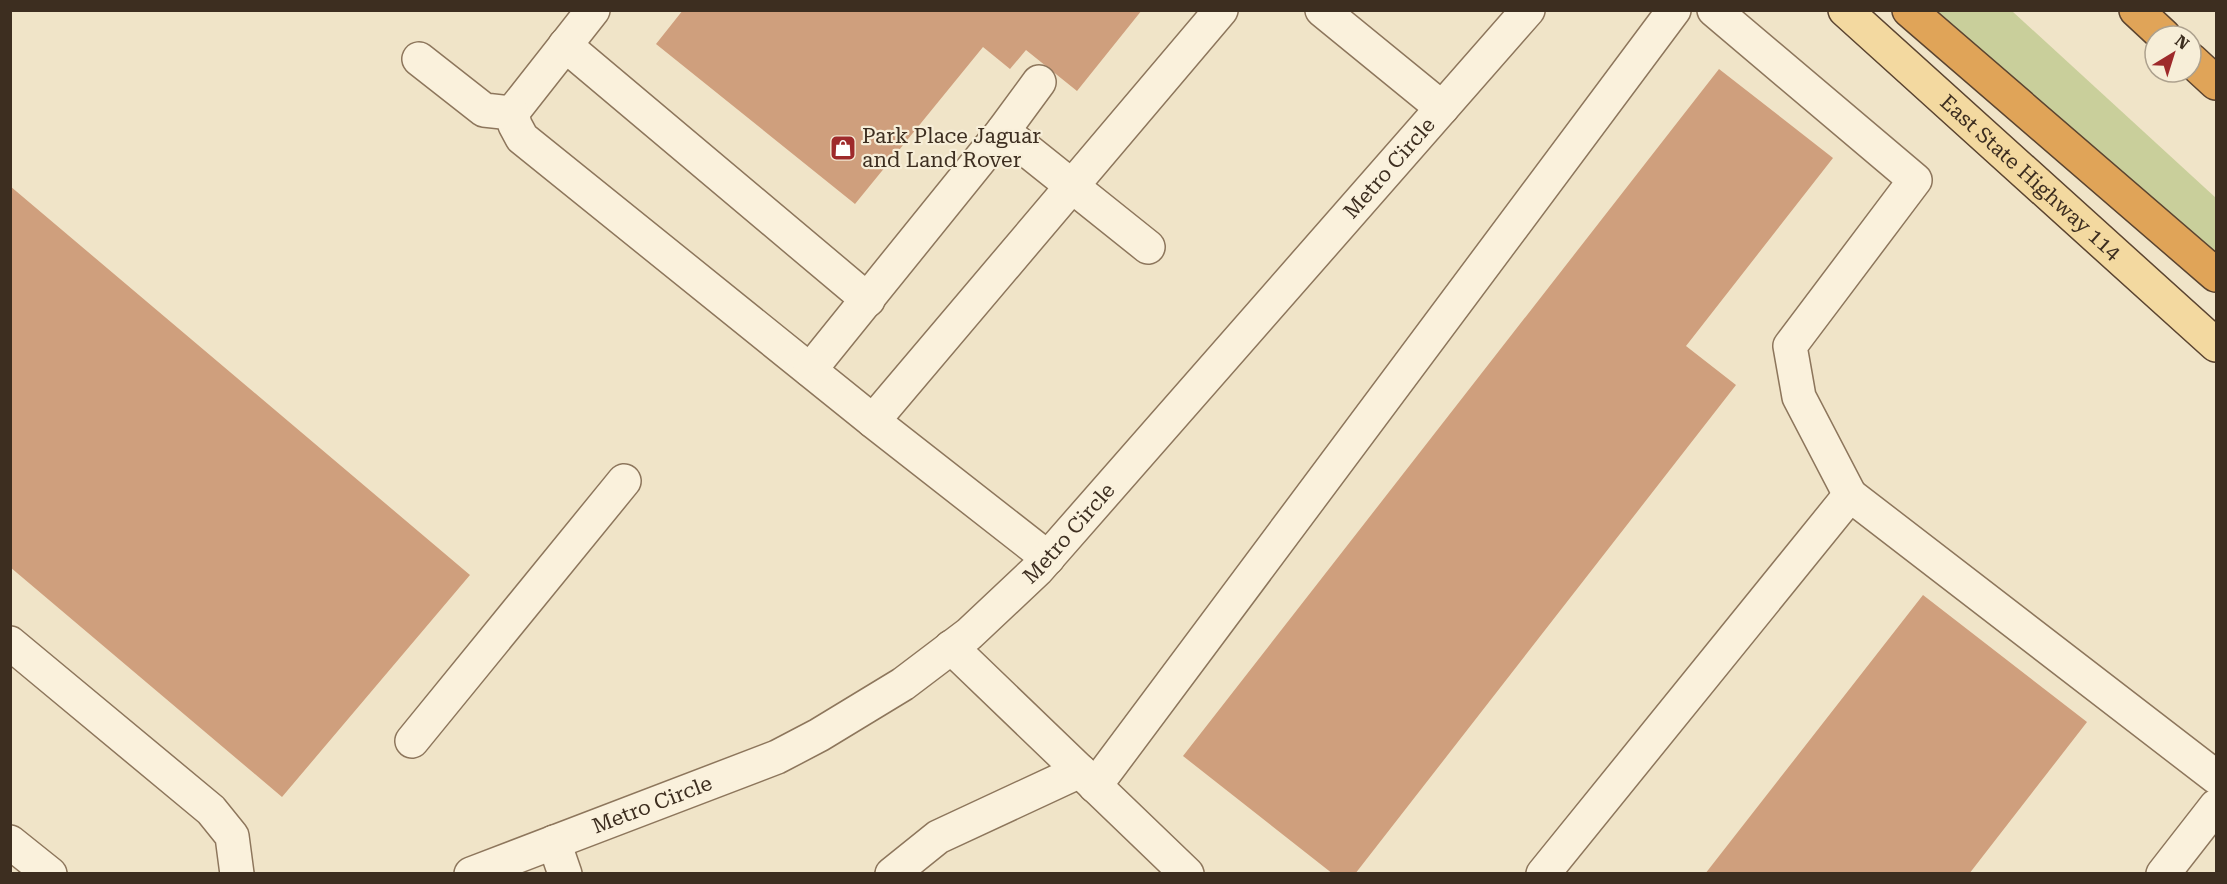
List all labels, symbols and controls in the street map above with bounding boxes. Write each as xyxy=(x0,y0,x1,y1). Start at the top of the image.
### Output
north arrow xyxy=(2143,24,2203,84)
text: N xyxy=(2171,31,2193,54)
street label: East State Highway 114 xyxy=(1935,90,2126,265)
street label: Metro Circle xyxy=(1339,113,1440,223)
place label: Park Place Jaguar and Land Rover xyxy=(862,124,1041,172)
shop icon: Park Place Jaguar and Land Rover xyxy=(828,133,858,163)
street label: Metro Circle xyxy=(1018,478,1120,589)
street label: Metro Circle xyxy=(589,771,715,838)

